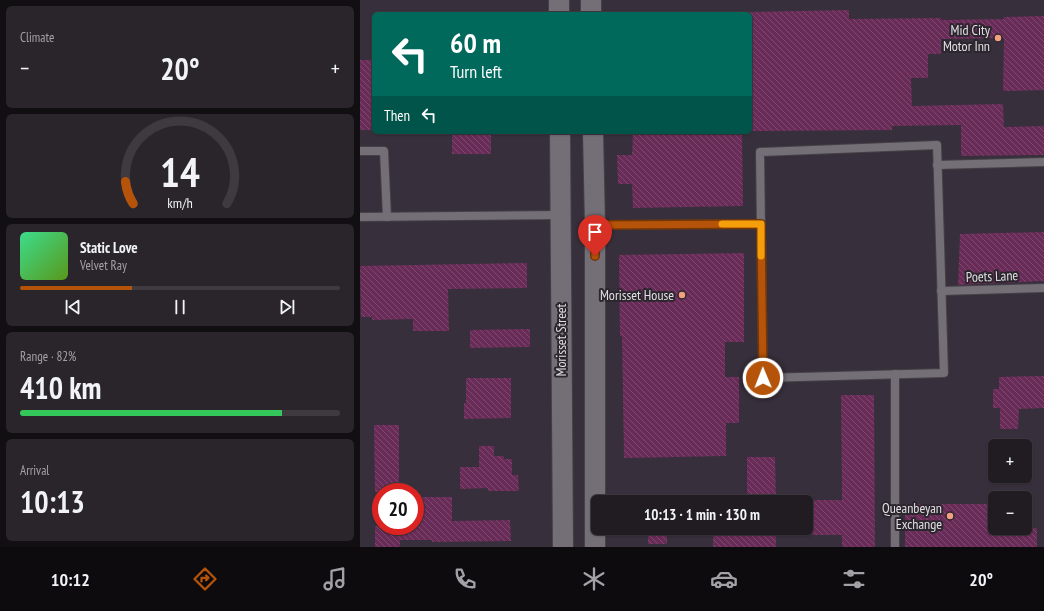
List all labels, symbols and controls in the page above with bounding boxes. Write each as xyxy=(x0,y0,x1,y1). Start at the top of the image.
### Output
place label: Mid City Motor Inn xyxy=(943,21,991,55)
text: 60 m xyxy=(450,24,501,61)
icon: left xyxy=(384,28,436,80)
text: Climate xyxy=(20,29,54,46)
marker: Mid City Motor Inn xyxy=(993,33,1003,43)
text: 20° xyxy=(160,49,200,88)
text: − xyxy=(20,54,29,82)
text: + xyxy=(331,54,340,82)
text: Turn left xyxy=(450,60,502,83)
icon: left xyxy=(418,104,440,126)
text: Then xyxy=(384,106,410,125)
text: 14 xyxy=(160,145,200,198)
text: km/h xyxy=(167,192,193,211)
pin xyxy=(578,215,612,256)
icon: arrive xyxy=(584,221,606,243)
text: Static Love xyxy=(80,238,138,257)
text: Velvet Ray xyxy=(80,257,127,274)
street label: Poets Lane xyxy=(965,266,1019,286)
place label: Morisset House xyxy=(600,286,674,304)
marker: Morisset House xyxy=(677,290,687,300)
icon: previous xyxy=(62,296,84,318)
icon: pause xyxy=(169,296,191,318)
icon: next xyxy=(276,296,298,318)
street label: Morisset Street xyxy=(552,303,570,376)
text: Range · 82% xyxy=(20,348,76,365)
position arrow xyxy=(742,357,784,399)
text: 410 km xyxy=(20,368,101,407)
map controls xyxy=(988,439,1032,535)
button: + xyxy=(988,439,1032,483)
text: Arrival xyxy=(20,462,49,479)
text: 10:13 xyxy=(20,482,85,521)
speed limit sign: 20 xyxy=(372,483,424,535)
button: − xyxy=(988,491,1032,535)
place label: Queanbeyan Exchange xyxy=(882,499,942,533)
text: 10:13 · 1 min · 130 m xyxy=(644,505,760,524)
marker: Queanbeyan Exchange xyxy=(945,511,955,521)
icon: directions xyxy=(191,565,219,593)
icon: music xyxy=(321,565,349,593)
icon: phone xyxy=(451,565,479,593)
icon: climate xyxy=(580,565,608,593)
icon: car xyxy=(710,565,738,593)
icon: filters xyxy=(840,565,868,593)
text: 10:12 xyxy=(51,568,90,591)
text: 20° xyxy=(969,568,993,591)

